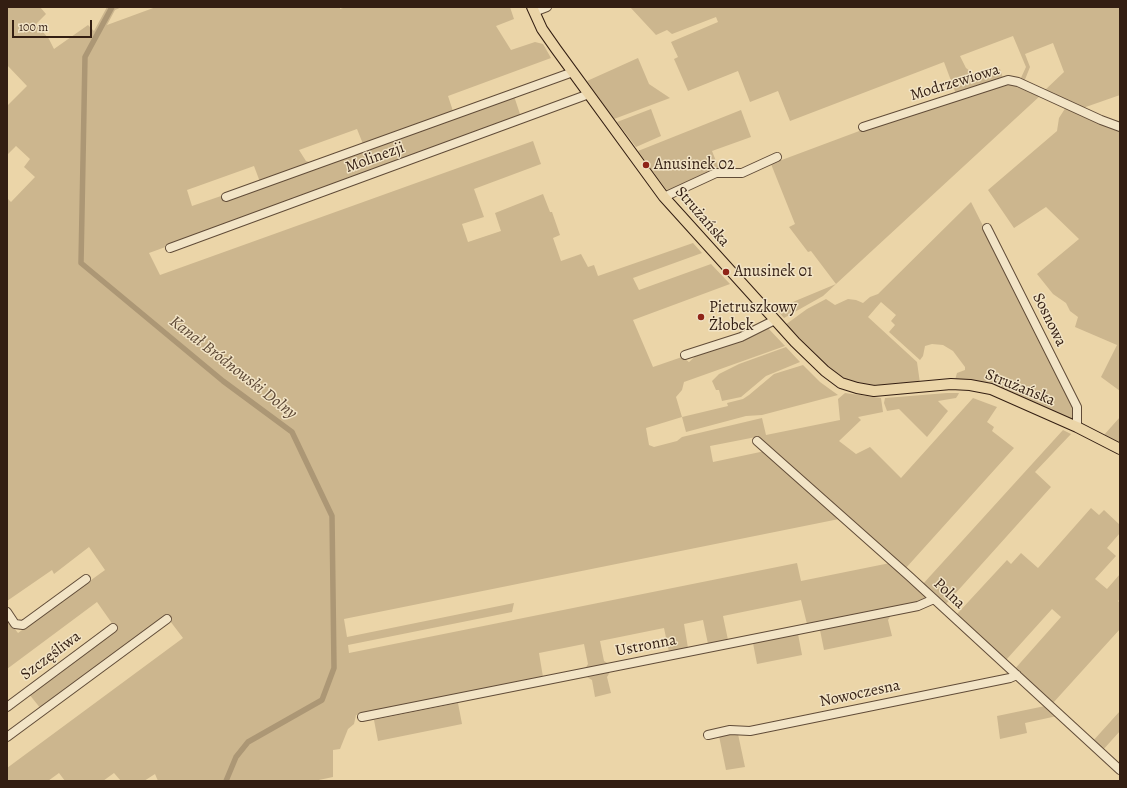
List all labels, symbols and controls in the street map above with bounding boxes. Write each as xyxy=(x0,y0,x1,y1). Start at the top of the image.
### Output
scale bar xyxy=(14,12,94,38)
text: 100 m xyxy=(19,19,48,35)
street label: Modrzewiowa xyxy=(908,60,1002,106)
street label: Molinezji xyxy=(343,138,407,178)
place label: Anusinek 02 xyxy=(654,155,735,175)
marker: Anusinek 02 xyxy=(641,160,651,170)
street label: Strużańska xyxy=(671,183,733,251)
place label: Anusinek 01 xyxy=(734,262,812,282)
marker: Anusinek 01 xyxy=(721,267,731,277)
street label: Sosnowa xyxy=(1028,290,1070,350)
place label: Pietruszkowy Żłobek xyxy=(709,298,797,336)
water label: Kanał Bródnowski Dolny xyxy=(165,312,301,424)
marker: Pietruszkowy Żłobek xyxy=(696,312,706,322)
street label: Strużańska xyxy=(982,365,1058,411)
street label: Polna xyxy=(929,575,969,613)
street label: Szczęśliwa xyxy=(17,627,85,685)
street label: Ustronna xyxy=(614,631,678,661)
street label: Nowoczesna xyxy=(818,676,902,712)

